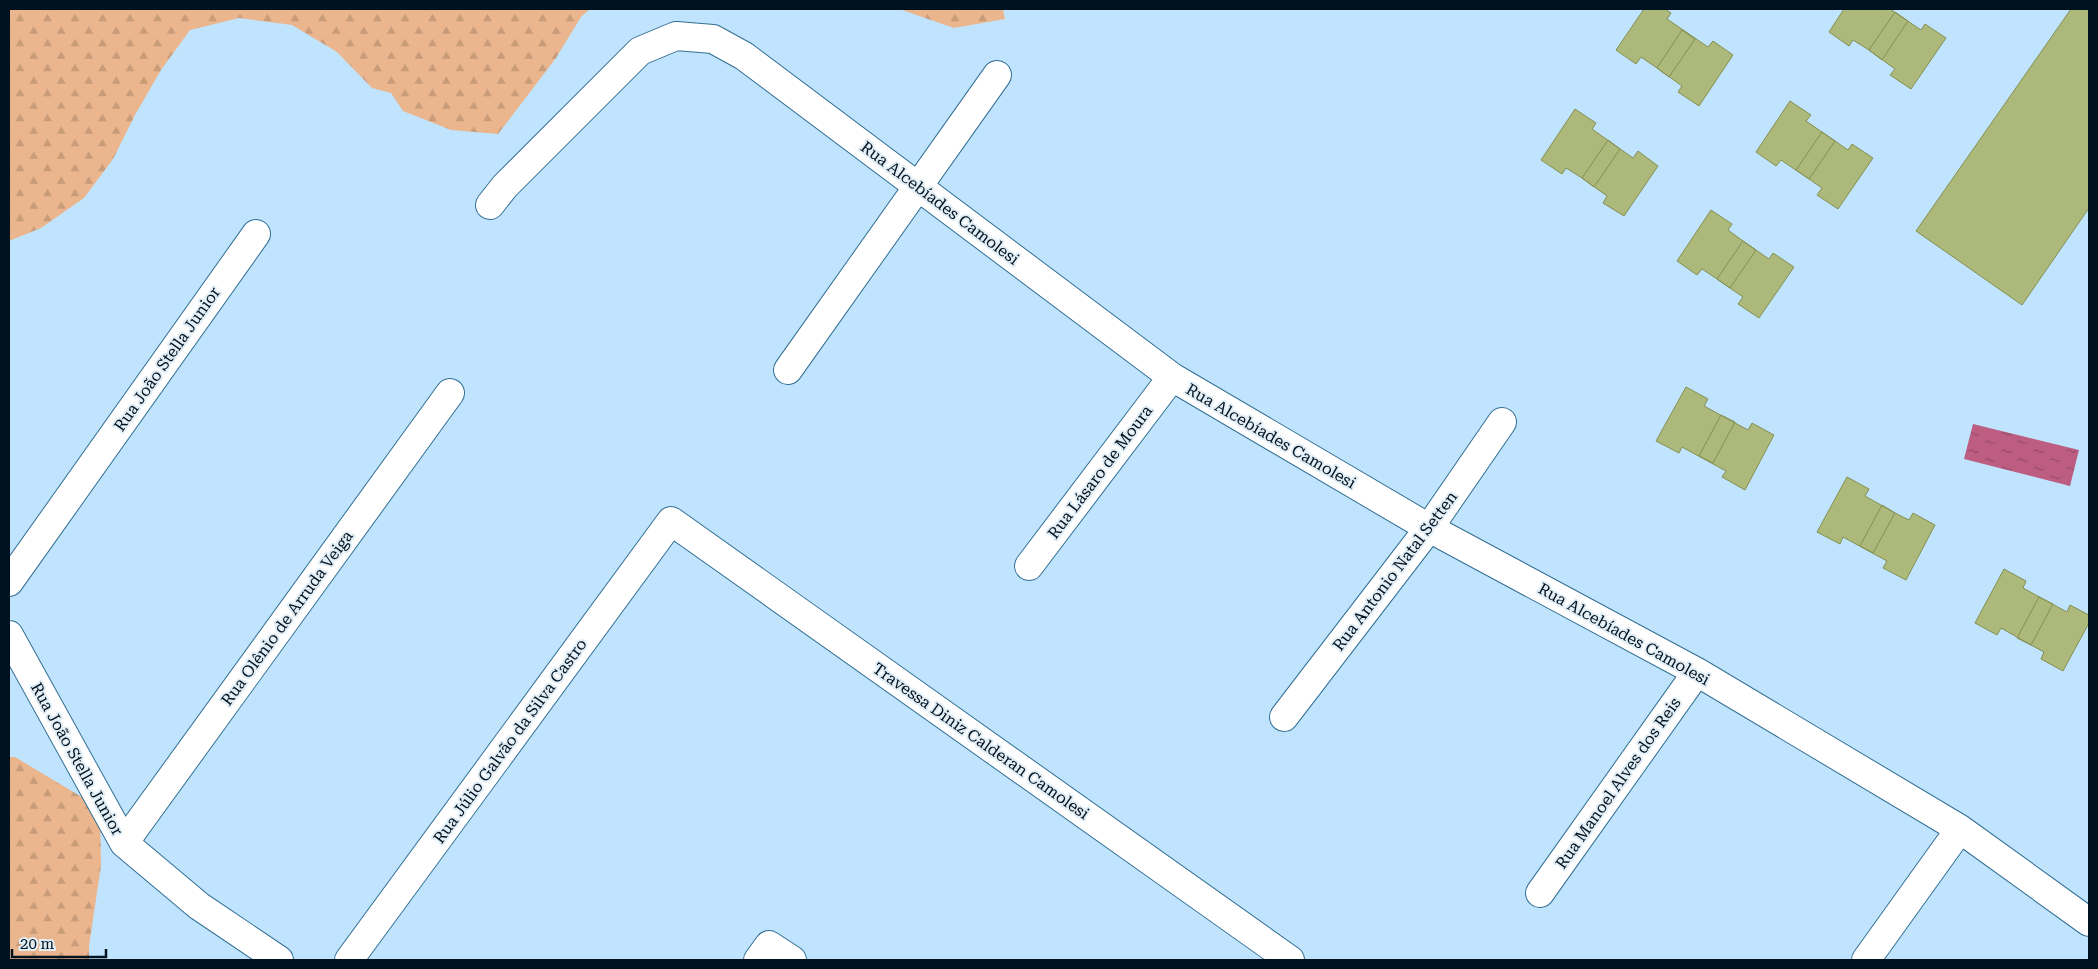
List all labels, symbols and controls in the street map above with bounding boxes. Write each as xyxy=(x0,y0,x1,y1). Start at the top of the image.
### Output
street label: Rua Alcebíades Camolesi xyxy=(857,137,1023,269)
street label: Rua João Stella Junior xyxy=(110,283,224,435)
street label: Rua Alcebíades Camolesi xyxy=(1183,380,1359,492)
street label: Rua Lásaro de Moura xyxy=(1044,401,1156,542)
street label: Rua Antonio Natal Setten xyxy=(1329,488,1461,654)
street label: Rua Olênio de Arruda Veiga xyxy=(217,527,357,709)
street label: Rua Alcebíades Camolesi xyxy=(1535,579,1713,689)
street label: Rua Júlio Galvão da Silva Castro xyxy=(429,635,591,847)
street label: Travessa Diniz Calderan Camolesi xyxy=(869,659,1093,823)
street label: Rua João Stella Junior xyxy=(27,679,127,839)
street label: Rua Manoel Alves dos Reis xyxy=(1551,693,1685,872)
scale bar xyxy=(12,926,106,958)
text: 20 m xyxy=(20,935,55,953)

